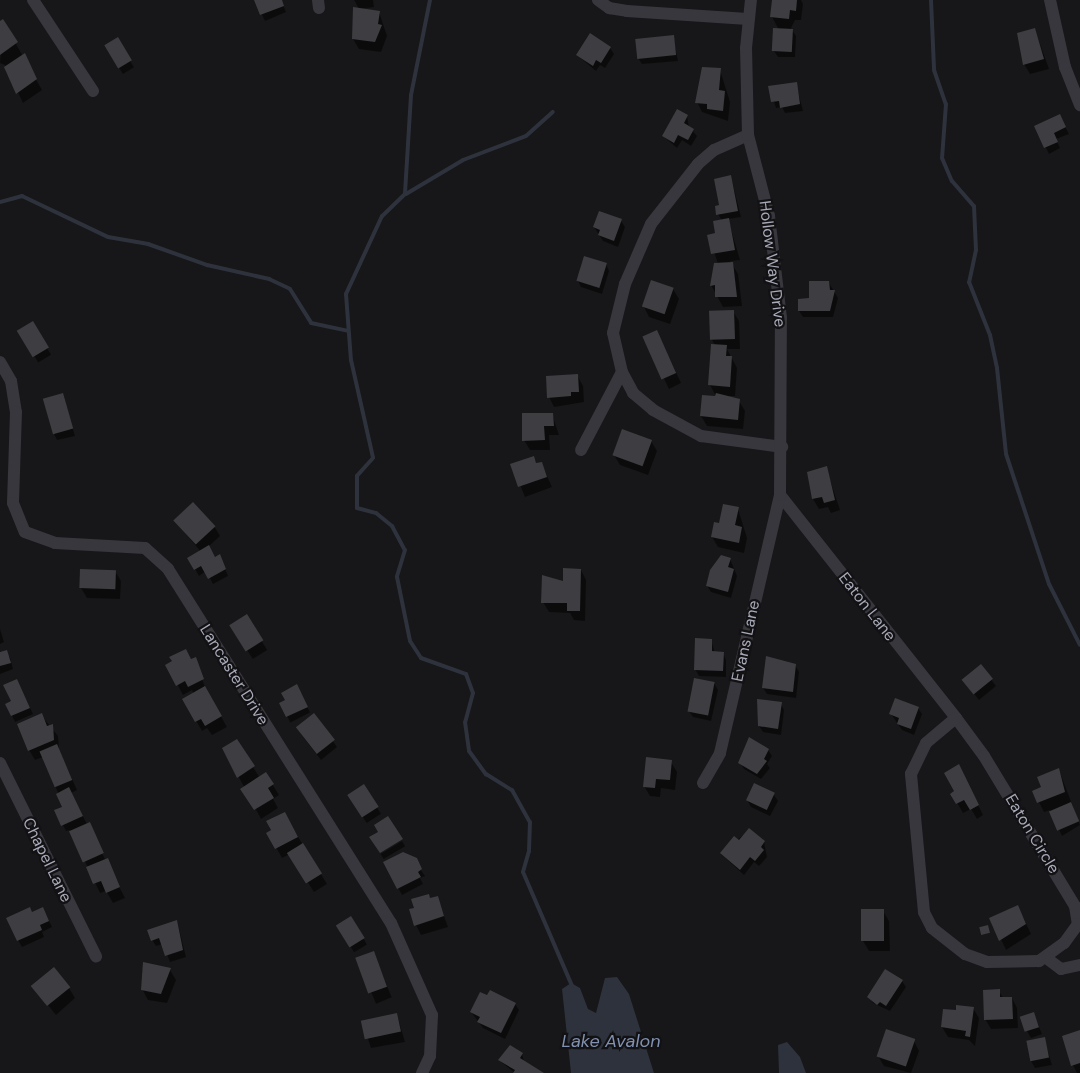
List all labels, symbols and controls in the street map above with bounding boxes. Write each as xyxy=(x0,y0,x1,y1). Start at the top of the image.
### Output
street label: Hollow Way Drive xyxy=(755,200,789,328)
street label: Eaton Lane xyxy=(834,569,900,645)
street label: Evans Lane xyxy=(728,599,764,683)
street label: Lancaster Drive xyxy=(195,621,273,729)
street label: Eaton Circle xyxy=(1001,791,1063,877)
street label: Chapel Lane xyxy=(18,815,76,905)
water label: Lake Avalon xyxy=(561,1030,661,1052)

